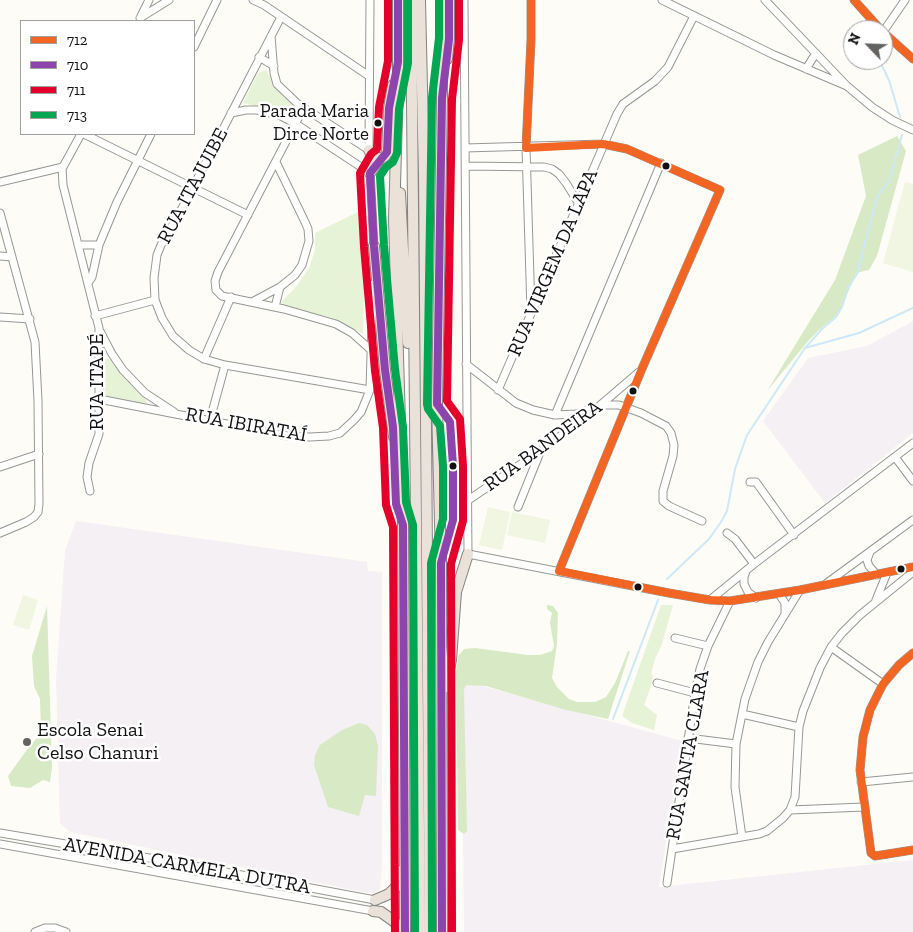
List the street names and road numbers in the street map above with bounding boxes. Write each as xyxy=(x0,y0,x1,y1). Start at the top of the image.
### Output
street label: RUA ITAJUIBE xyxy=(152,124,234,248)
street label: RUA VIRGEM DA LAPA xyxy=(503,166,603,360)
street label: RUA ITAPÉ xyxy=(85,334,109,430)
street label: RUA BANDEIRA xyxy=(479,395,607,497)
street label: RUA IBIRATAÍ xyxy=(183,403,309,447)
street label: RUA SANTA CLARA xyxy=(661,668,715,842)
street label: AVENIDA CARMELA DUTRA xyxy=(62,832,312,900)

